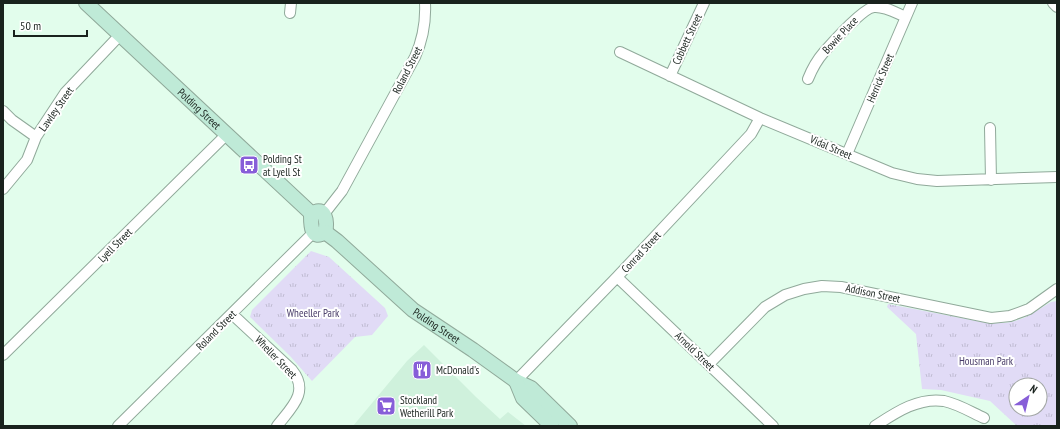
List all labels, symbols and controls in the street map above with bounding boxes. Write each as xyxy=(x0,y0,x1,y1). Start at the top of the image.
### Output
street label: Cobbett Street xyxy=(669,11,705,67)
scale bar xyxy=(14,12,87,38)
street label: Bowie Place xyxy=(819,13,861,57)
text: 50 m xyxy=(20,18,41,33)
street label: Roland Street xyxy=(389,44,425,96)
street label: Herrick Street xyxy=(863,51,897,105)
street label: Lawley Street xyxy=(36,84,76,134)
street label: Polding Street xyxy=(175,85,224,132)
street label: Vidal Street xyxy=(807,132,854,162)
place label: Polding St at Lyell St xyxy=(263,152,302,179)
bus stop icon: Polding St at Lyell St xyxy=(238,154,260,176)
street label: Lyell Street xyxy=(95,225,135,265)
street label: Conrad Street xyxy=(618,228,664,276)
street label: Addison Street xyxy=(844,280,902,306)
street label: Polding Street xyxy=(410,305,463,347)
park label: Wheeller Park xyxy=(287,306,340,320)
street label: Roland Street xyxy=(193,307,239,353)
street label: Arnold Street xyxy=(672,329,718,373)
street label: Wheller Street xyxy=(252,333,300,381)
park label: Housman Park xyxy=(959,354,1014,368)
restaurant icon: McDonald's xyxy=(411,359,433,381)
place label: McDonald's xyxy=(436,363,479,377)
north arrow xyxy=(1008,377,1048,417)
text: N xyxy=(1027,381,1040,396)
place label: Stockland Wetherill Park xyxy=(400,393,454,420)
supermarket icon: Stockland Wetherill Park xyxy=(375,395,397,417)

